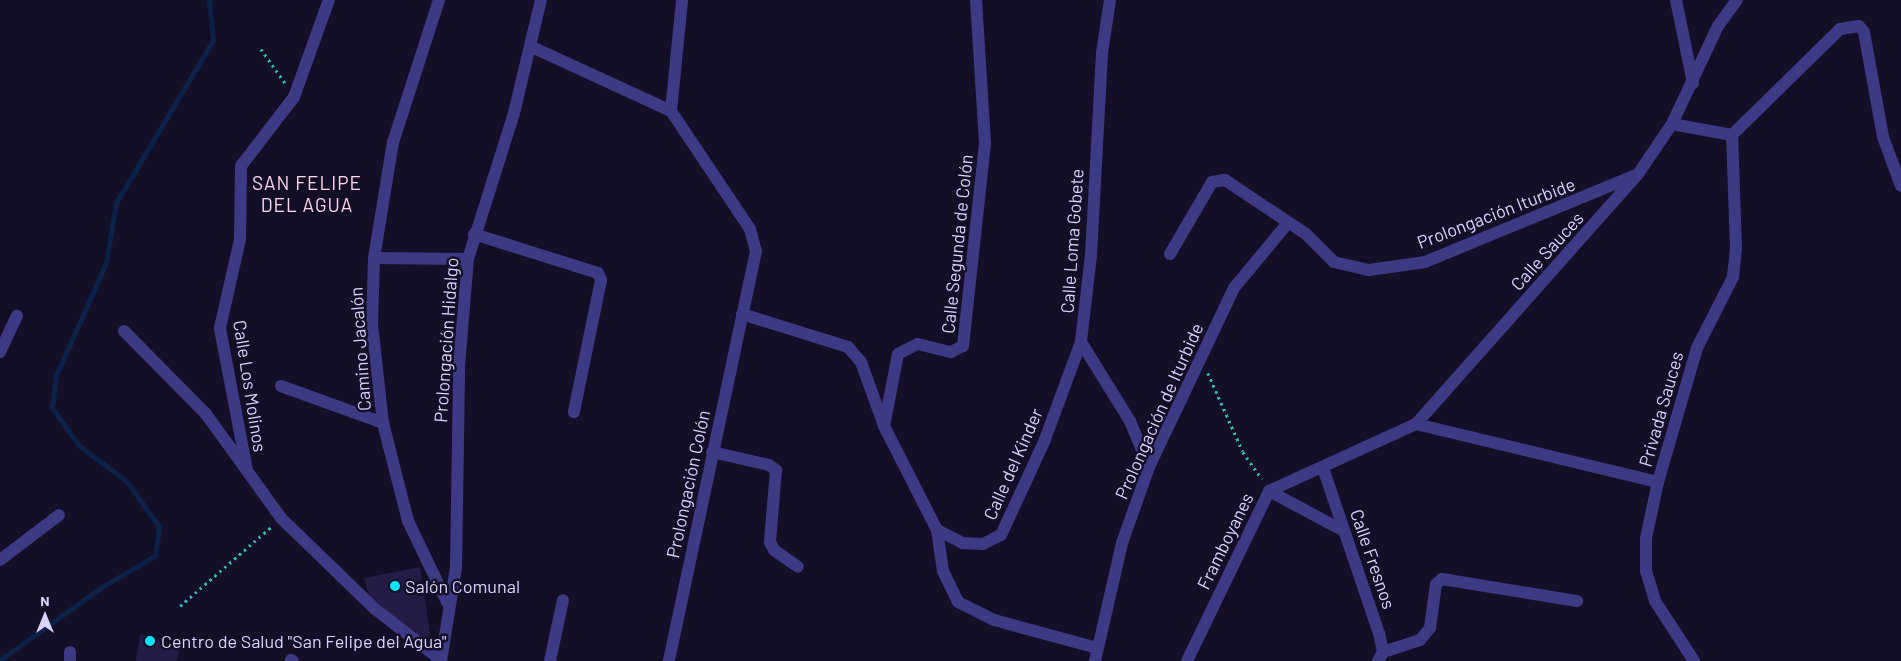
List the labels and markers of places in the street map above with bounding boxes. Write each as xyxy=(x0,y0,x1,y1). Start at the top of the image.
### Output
place label: Salón Comunal xyxy=(405,575,520,597)
marker: Salón Comunal xyxy=(389,580,401,592)
place label: Centro de Salud "San Felipe del Agua" xyxy=(161,630,447,652)
marker: Centro de Salud "San Felipe del Agua" xyxy=(143,634,157,648)

